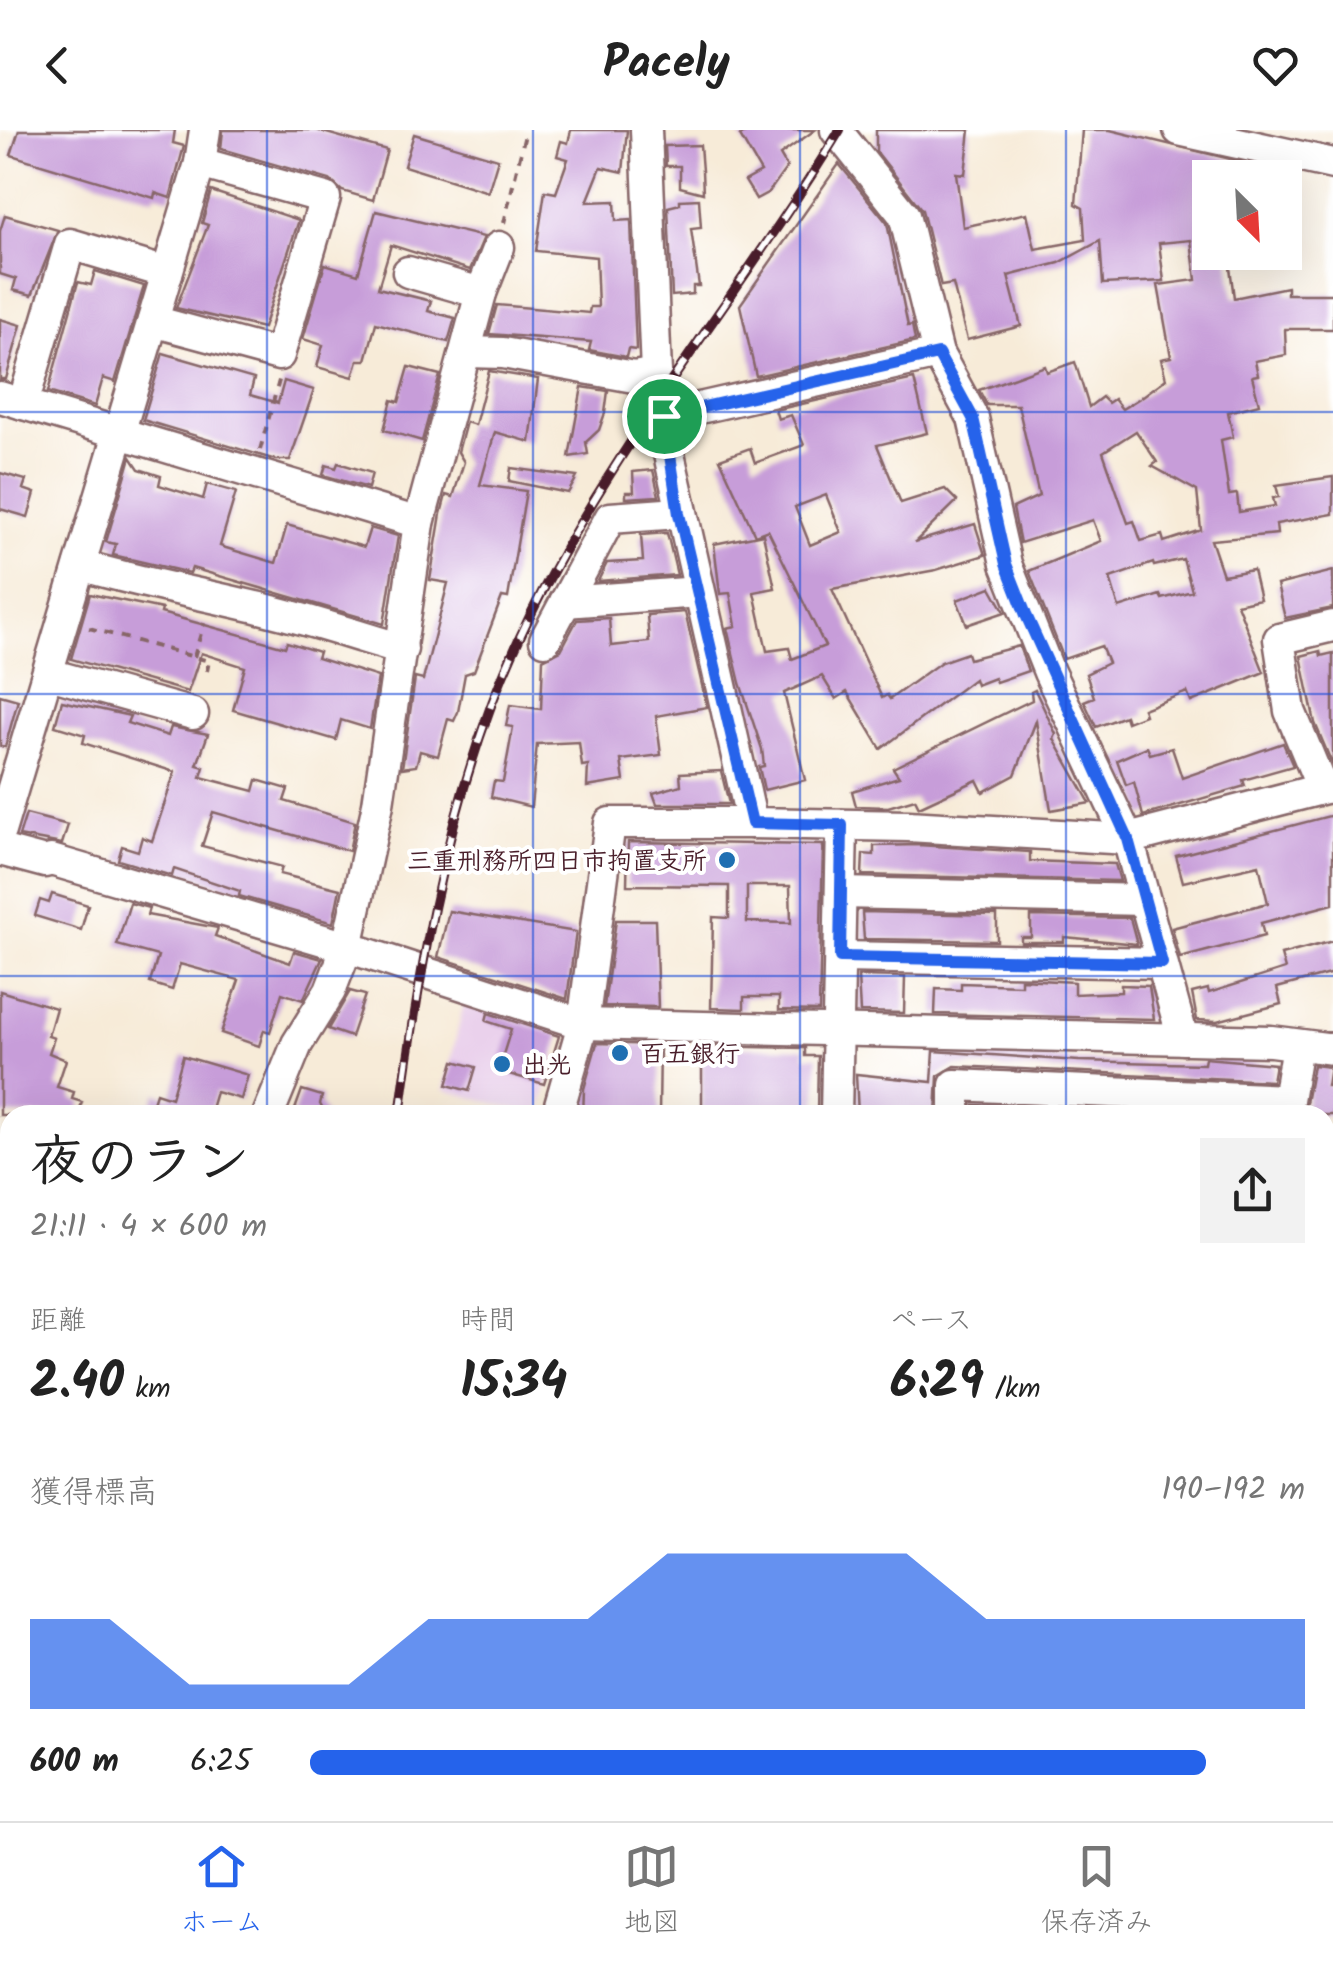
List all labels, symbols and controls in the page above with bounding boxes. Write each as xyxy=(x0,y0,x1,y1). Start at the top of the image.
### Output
text: Pacely xyxy=(603,29,730,101)
icon: back xyxy=(30,38,85,93)
icon: heart xyxy=(1248,38,1303,93)
north arrow xyxy=(1192,160,1302,270)
map controls xyxy=(1192,160,1302,270)
pin xyxy=(622,374,707,459)
icon: arrive xyxy=(637,389,692,444)
place label: 三重刑務所四日市拘置支所 xyxy=(407,842,707,882)
marker: 三重刑務所四日市拘置支所 xyxy=(716,849,738,871)
place label: 百五銀行 xyxy=(640,1035,740,1075)
marker: 百五銀行 xyxy=(609,1042,631,1064)
place label: 出光 xyxy=(522,1046,572,1086)
marker: 出光 xyxy=(491,1053,513,1075)
text: 夜のラン xyxy=(30,1121,250,1208)
button: share xyxy=(1200,1138,1305,1243)
text: 21:11 · 4 × 600 m xyxy=(30,1202,267,1253)
text: 距離 xyxy=(30,1299,86,1344)
text: 時間 xyxy=(460,1299,516,1344)
text: ペース xyxy=(890,1299,972,1344)
text: 2.40 xyxy=(30,1344,124,1424)
text: 15:34 xyxy=(460,1344,567,1424)
text: 6:29 xyxy=(890,1344,984,1424)
text: km xyxy=(124,1367,171,1412)
text: /km xyxy=(984,1367,1040,1412)
text: 190–192 m xyxy=(1161,1465,1305,1516)
text: 獲得標高 xyxy=(30,1468,158,1519)
text: 600 m xyxy=(30,1737,119,1788)
text: 6:25 xyxy=(190,1737,251,1788)
tab: ホーム xyxy=(180,1839,263,1946)
tab: 地図 xyxy=(624,1839,680,1946)
tab: 保存済み xyxy=(1041,1839,1153,1946)

